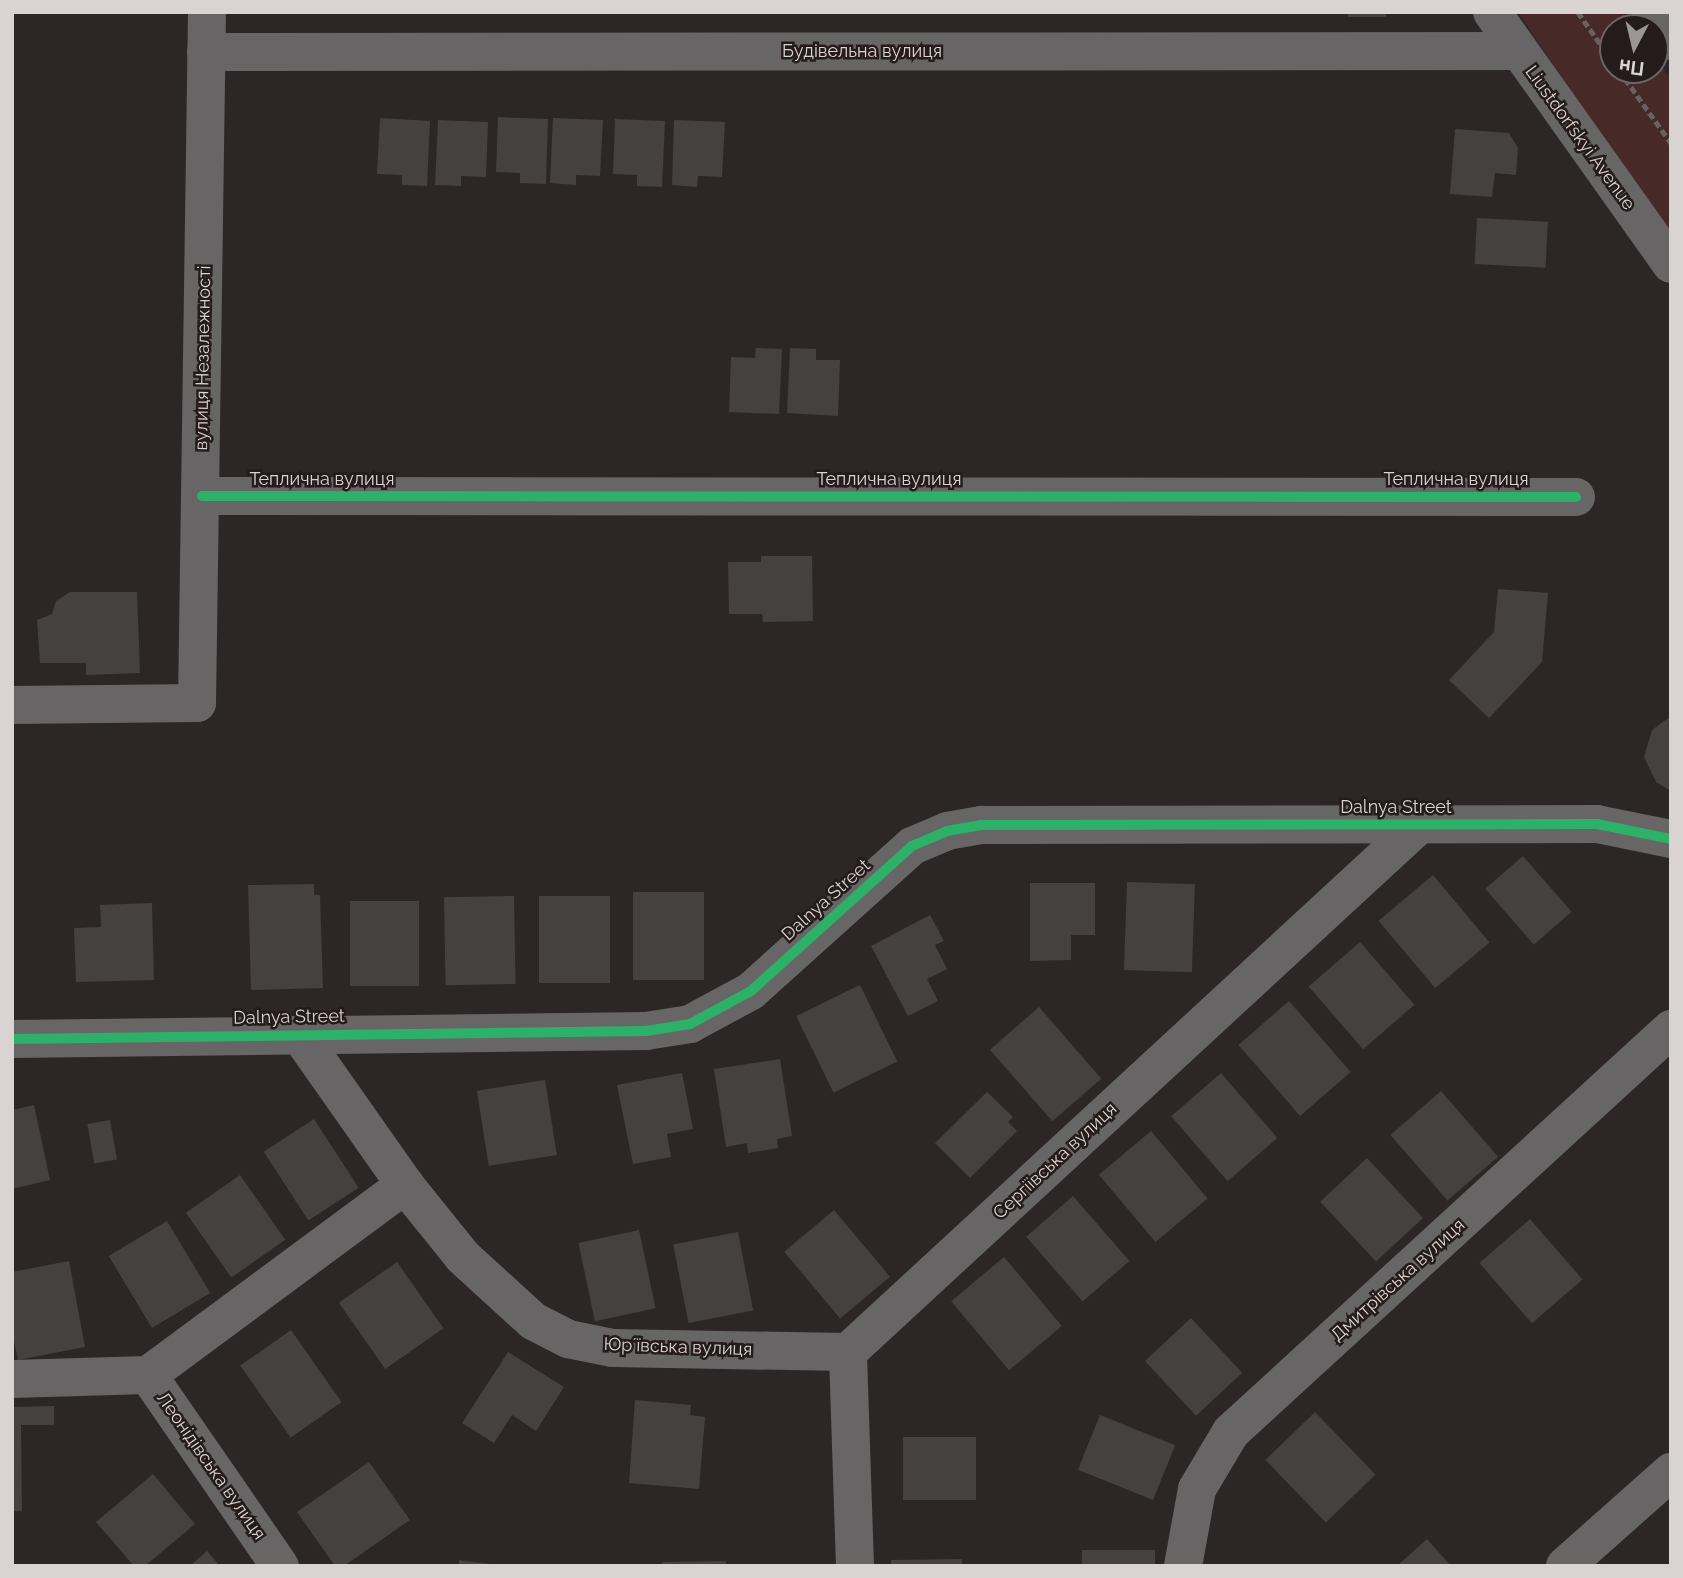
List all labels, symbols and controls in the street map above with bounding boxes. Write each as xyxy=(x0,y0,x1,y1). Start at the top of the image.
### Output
north arrow xyxy=(1599,14,1669,84)
street label: Будівельна вулиця xyxy=(782,40,942,62)
text: Пн xyxy=(1618,55,1646,80)
street label: Liustdorfskyi Avenue xyxy=(1520,61,1640,215)
street label: вулиця Незалежності xyxy=(191,265,215,451)
street label: Теплична вулиця xyxy=(250,468,394,490)
street label: Теплична вулиця xyxy=(817,468,961,490)
street label: Теплична вулиця xyxy=(1384,468,1528,490)
street label: Dalnya Street xyxy=(1340,796,1452,818)
street label: Dalnya Street xyxy=(777,855,875,945)
street label: Dalnya Street xyxy=(233,1005,345,1029)
street label: Сергіївська вулиця xyxy=(989,1098,1121,1224)
street label: Дмитрівська вулиця xyxy=(1327,1214,1469,1346)
street label: Юрʼївська вулиця xyxy=(603,1334,753,1360)
street label: Леонідівська вулиця xyxy=(152,1388,270,1544)

